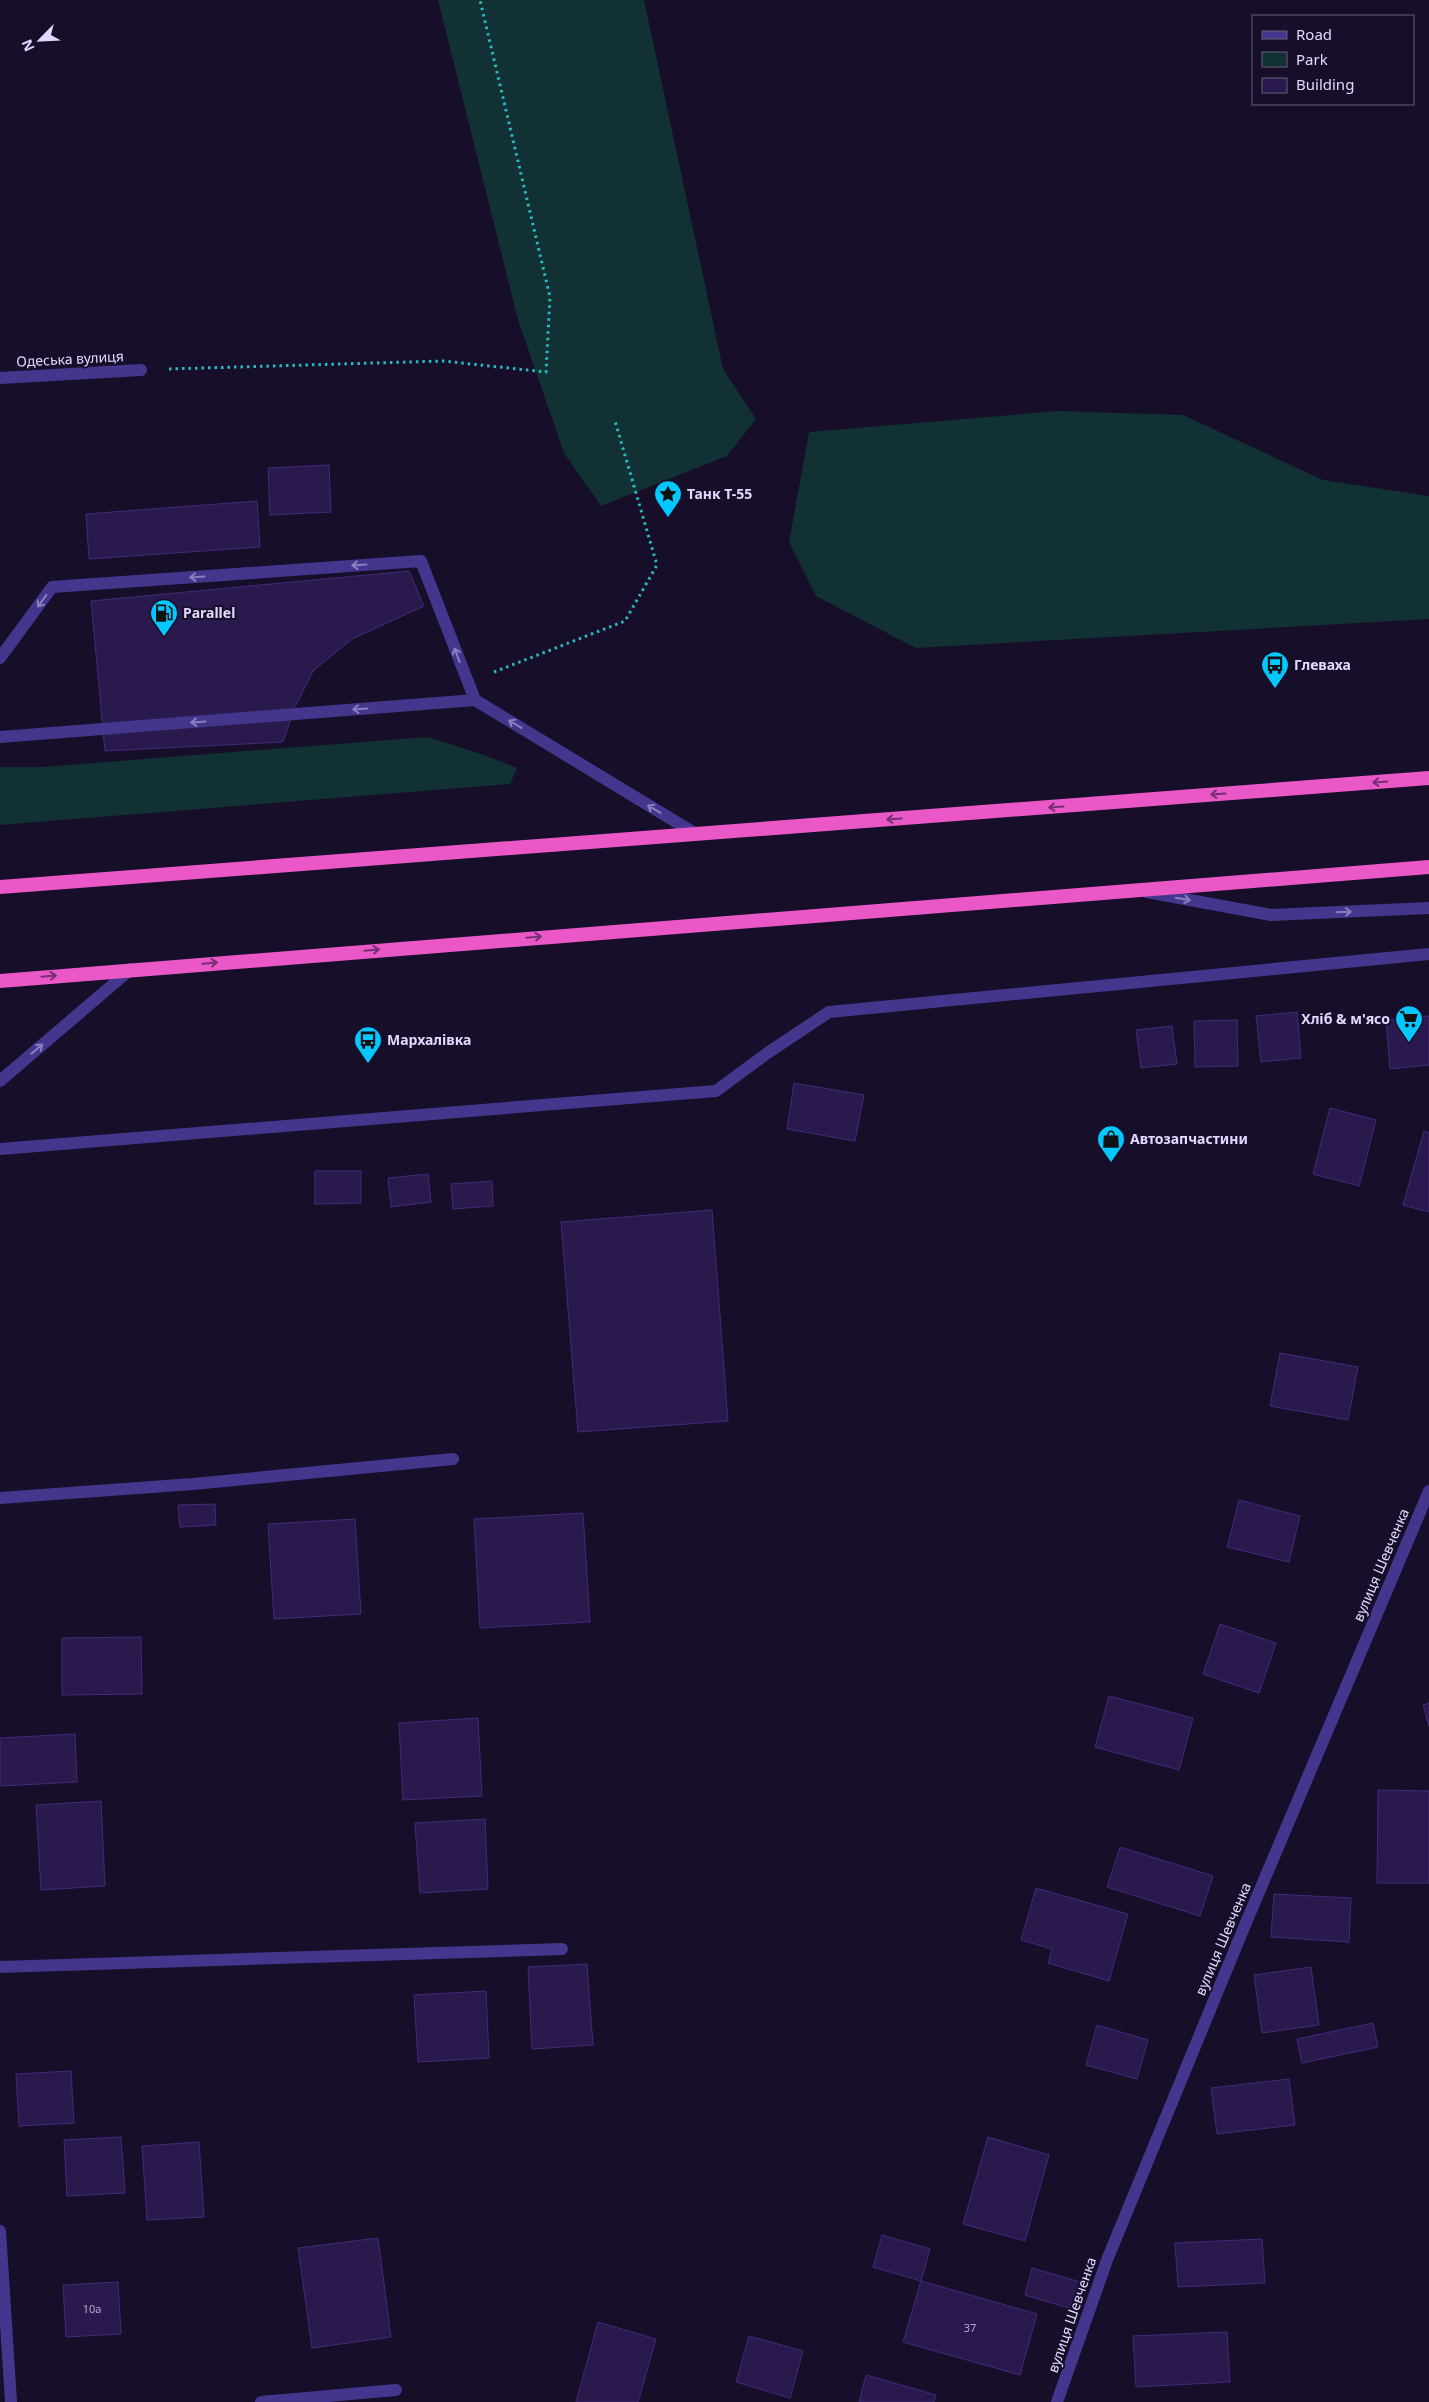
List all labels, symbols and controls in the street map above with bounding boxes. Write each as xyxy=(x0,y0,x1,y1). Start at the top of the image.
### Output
north arrow xyxy=(15,15,65,65)
legend xyxy=(1252,15,1414,105)
text: Road xyxy=(1296,24,1332,44)
text: N xyxy=(17,36,39,55)
text: Park xyxy=(1296,49,1328,69)
text: Building xyxy=(1296,74,1354,94)
street label: Одеська вулиця xyxy=(16,346,124,371)
place icon: Танк Т-55 xyxy=(653,479,683,518)
place label: Танк Т-55 xyxy=(687,484,752,503)
one-way arrow xyxy=(352,561,368,570)
one-way arrow xyxy=(189,572,205,581)
one-way arrow xyxy=(37,594,47,608)
fuel station icon: Parallel xyxy=(149,598,179,637)
place label: Parallel xyxy=(183,603,235,622)
one-way arrow xyxy=(452,647,461,662)
bus stop icon: Глеваха xyxy=(1260,650,1290,689)
place label: Глеваха xyxy=(1294,655,1351,674)
one-way arrow xyxy=(352,704,368,714)
one-way arrow xyxy=(190,717,206,726)
one-way arrow xyxy=(509,719,523,729)
one-way arrow xyxy=(1373,777,1389,786)
one-way arrow xyxy=(1211,790,1227,799)
one-way arrow xyxy=(1049,802,1065,811)
one-way arrow xyxy=(647,803,661,814)
one-way arrow xyxy=(887,814,903,824)
one-way arrow xyxy=(1174,894,1190,904)
one-way arrow xyxy=(1335,907,1351,916)
one-way arrow xyxy=(526,932,542,942)
one-way arrow xyxy=(364,945,380,955)
one-way arrow xyxy=(202,958,218,967)
one-way arrow xyxy=(40,972,56,981)
supermarket icon: Хліб & м'ясо xyxy=(1394,1004,1424,1043)
place label: Хліб & м'ясо xyxy=(1301,1009,1390,1028)
bus stop icon: Мархалівка xyxy=(353,1025,383,1064)
place label: Мархалівка xyxy=(387,1030,471,1049)
one-way arrow xyxy=(30,1044,43,1055)
shop icon: Автозапчастини xyxy=(1096,1124,1126,1163)
place label: Автозапчастини xyxy=(1130,1129,1248,1148)
street label: вулиця Шевченка xyxy=(1348,1505,1413,1624)
street label: вулиця Шевченка xyxy=(1190,1879,1255,1998)
street label: вулиця Шевченка xyxy=(1043,2255,1100,2375)
house number: 10а xyxy=(83,2301,101,2316)
house number: 37 xyxy=(964,2320,976,2335)

